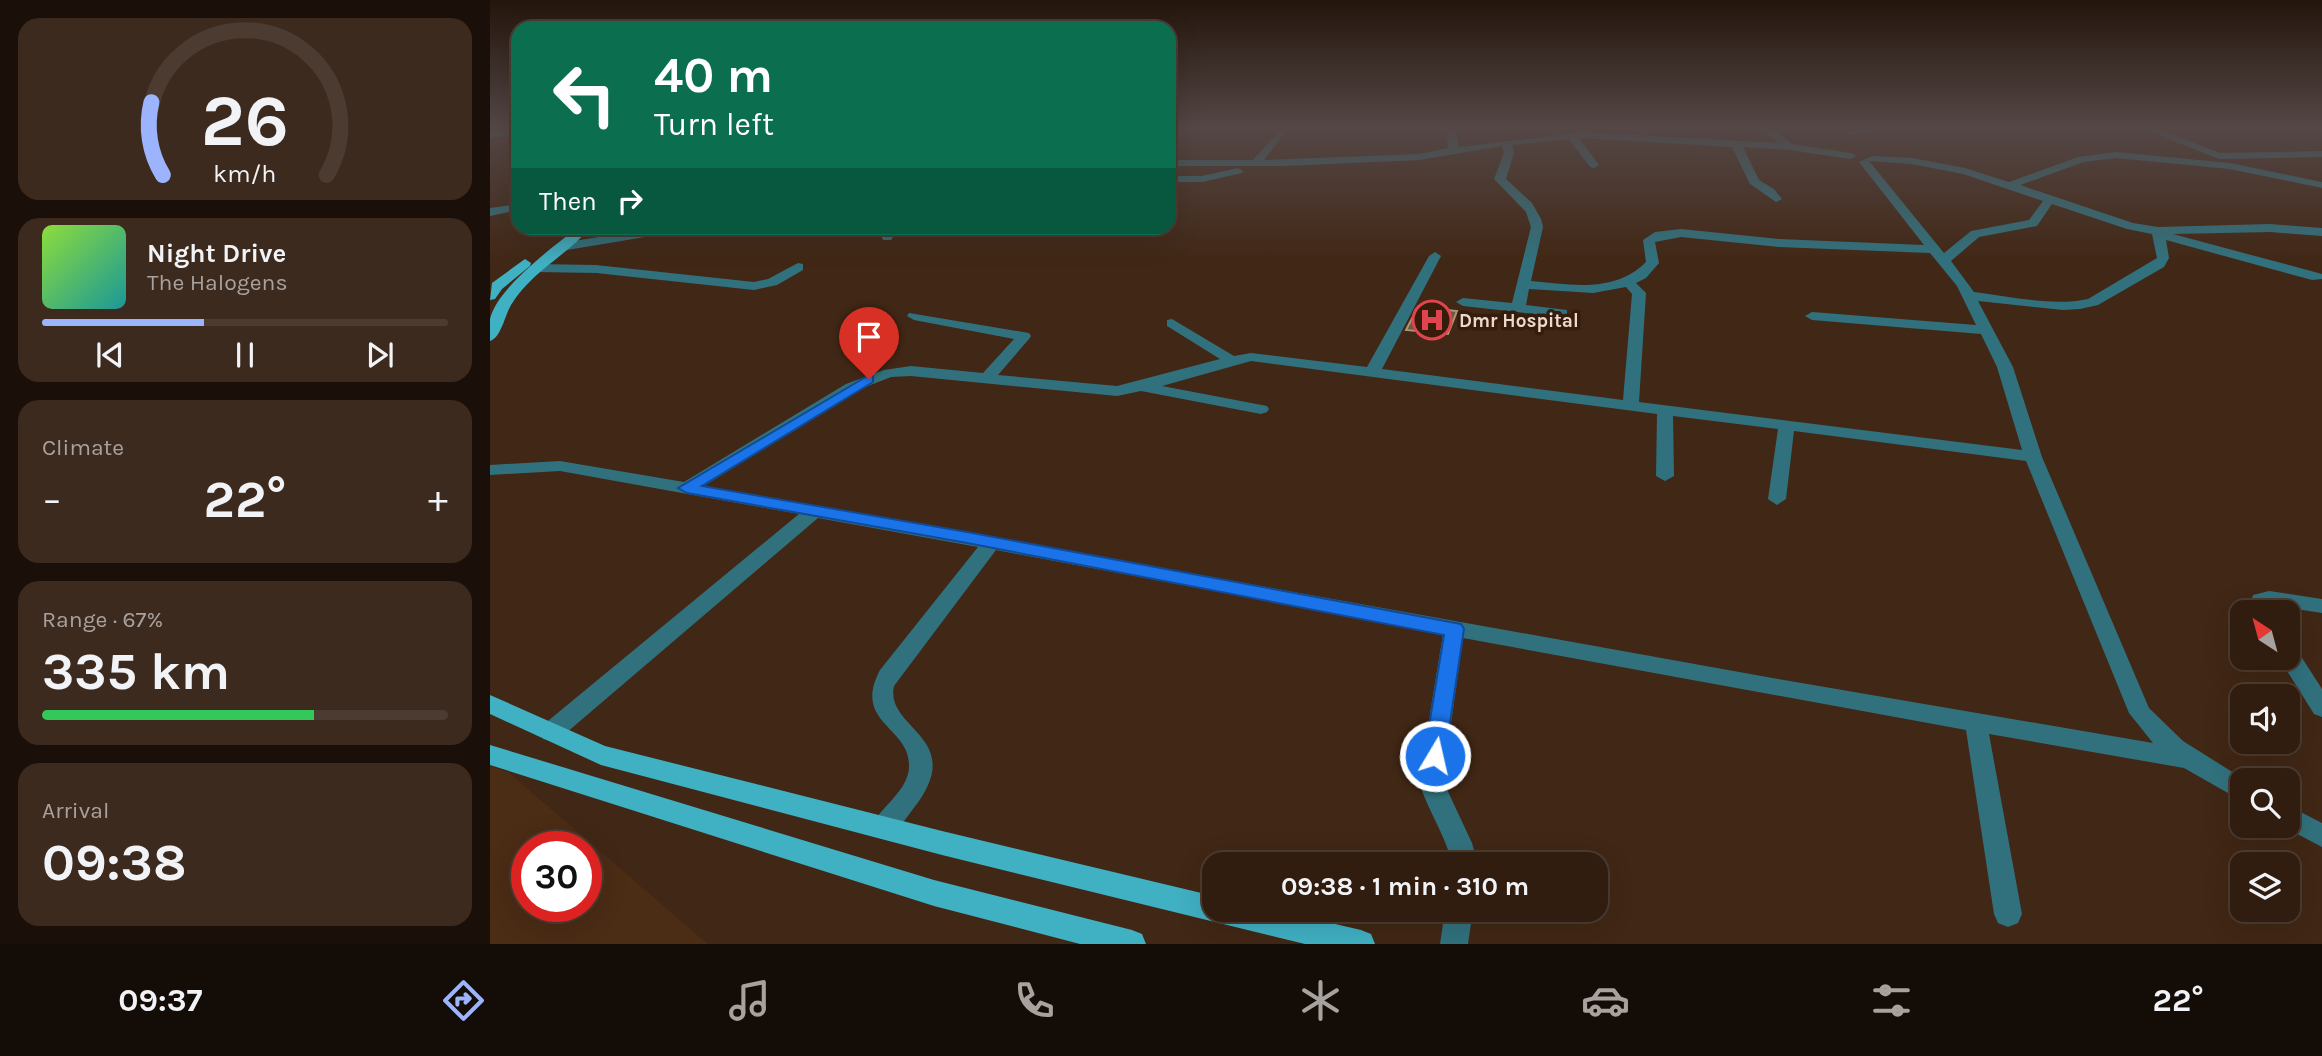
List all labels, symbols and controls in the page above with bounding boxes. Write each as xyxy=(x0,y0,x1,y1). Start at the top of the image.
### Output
text: 40 m xyxy=(654,47,773,104)
icon: left xyxy=(539,49,630,140)
text: 26 xyxy=(201,78,289,163)
text: Turn left xyxy=(654,106,774,143)
text: km/h xyxy=(213,159,277,188)
icon: right xyxy=(611,182,649,220)
text: Then xyxy=(539,186,597,217)
text: Night Drive xyxy=(147,238,286,269)
text: The Halogens xyxy=(147,269,287,296)
hospital icon: Dmr Hospital xyxy=(1411,299,1453,341)
pin xyxy=(839,307,899,379)
place label: Dmr Hospital xyxy=(1459,310,1579,332)
icon: arrive xyxy=(850,318,888,356)
icon: previous xyxy=(91,336,129,374)
icon: pause xyxy=(226,336,264,374)
icon: next xyxy=(361,336,399,374)
text: Climate xyxy=(42,434,124,461)
text: 22° xyxy=(203,469,287,530)
text: − xyxy=(42,477,62,522)
text: + xyxy=(428,477,448,522)
north arrow xyxy=(2230,600,2300,670)
map controls xyxy=(2230,600,2300,922)
text: Range · 67% xyxy=(42,606,163,633)
text: 335 km xyxy=(42,641,230,702)
button: sound xyxy=(2230,684,2300,754)
position arrow xyxy=(1398,719,1472,793)
button: search xyxy=(2230,768,2300,838)
text: Arrival xyxy=(42,797,109,824)
speed limit sign: 30 xyxy=(511,831,602,922)
text: 09:38 xyxy=(42,832,187,893)
button: layers xyxy=(2230,852,2300,922)
text: 09:38 · 1 min · 310 m xyxy=(1281,871,1529,902)
icon: directions xyxy=(439,976,488,1025)
icon: music xyxy=(725,976,774,1025)
icon: phone xyxy=(1010,976,1059,1025)
icon: climate xyxy=(1296,976,1345,1025)
icon: car xyxy=(1581,976,1630,1025)
icon: filters xyxy=(1867,976,1916,1025)
text: 09:37 xyxy=(118,982,203,1019)
text: 22° xyxy=(2153,982,2204,1019)

